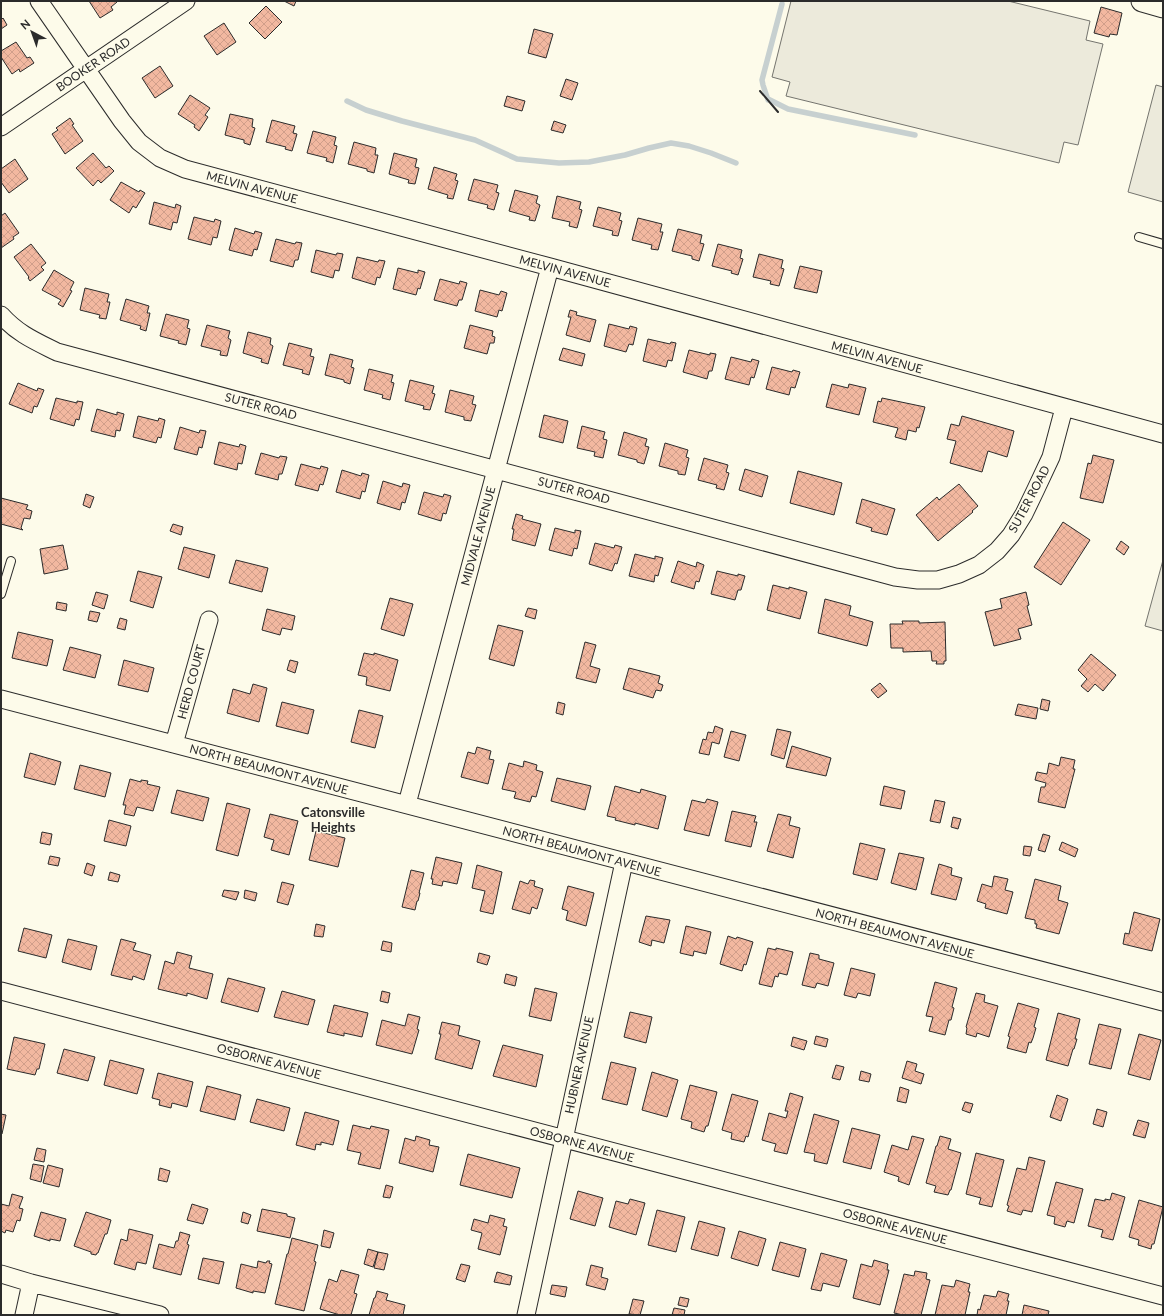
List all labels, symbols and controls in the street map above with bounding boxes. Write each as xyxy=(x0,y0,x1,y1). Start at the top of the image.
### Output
north arrow xyxy=(12,12,52,52)
text: N xyxy=(18,16,33,32)
street label: BOOKER ROAD xyxy=(53,34,133,94)
street label: MELVIN AVENUE xyxy=(205,168,299,206)
street label: MELVIN AVENUE xyxy=(518,252,612,290)
street label: MELVIN AVENUE xyxy=(830,338,924,376)
street label: SUTER ROAD xyxy=(223,389,299,423)
street label: SUTER ROAD xyxy=(1005,463,1053,535)
street label: SUTER ROAD xyxy=(536,473,612,507)
street label: MIDVALE AVENUE xyxy=(458,485,498,587)
street label: HERD COURT xyxy=(174,643,208,721)
street label: NORTH BEAUMONT AVENUE xyxy=(188,741,350,797)
district label: Catonsville Heights xyxy=(301,804,365,835)
street label: NORTH BEAUMONT AVENUE xyxy=(501,823,663,879)
street label: NORTH BEAUMONT AVENUE xyxy=(814,905,976,961)
street label: HUBNER AVENUE xyxy=(561,1015,597,1115)
street label: OSBORNE AVENUE xyxy=(215,1040,323,1082)
street label: OSBORNE AVENUE xyxy=(528,1123,636,1165)
street label: OSBORNE AVENUE xyxy=(841,1205,949,1247)

